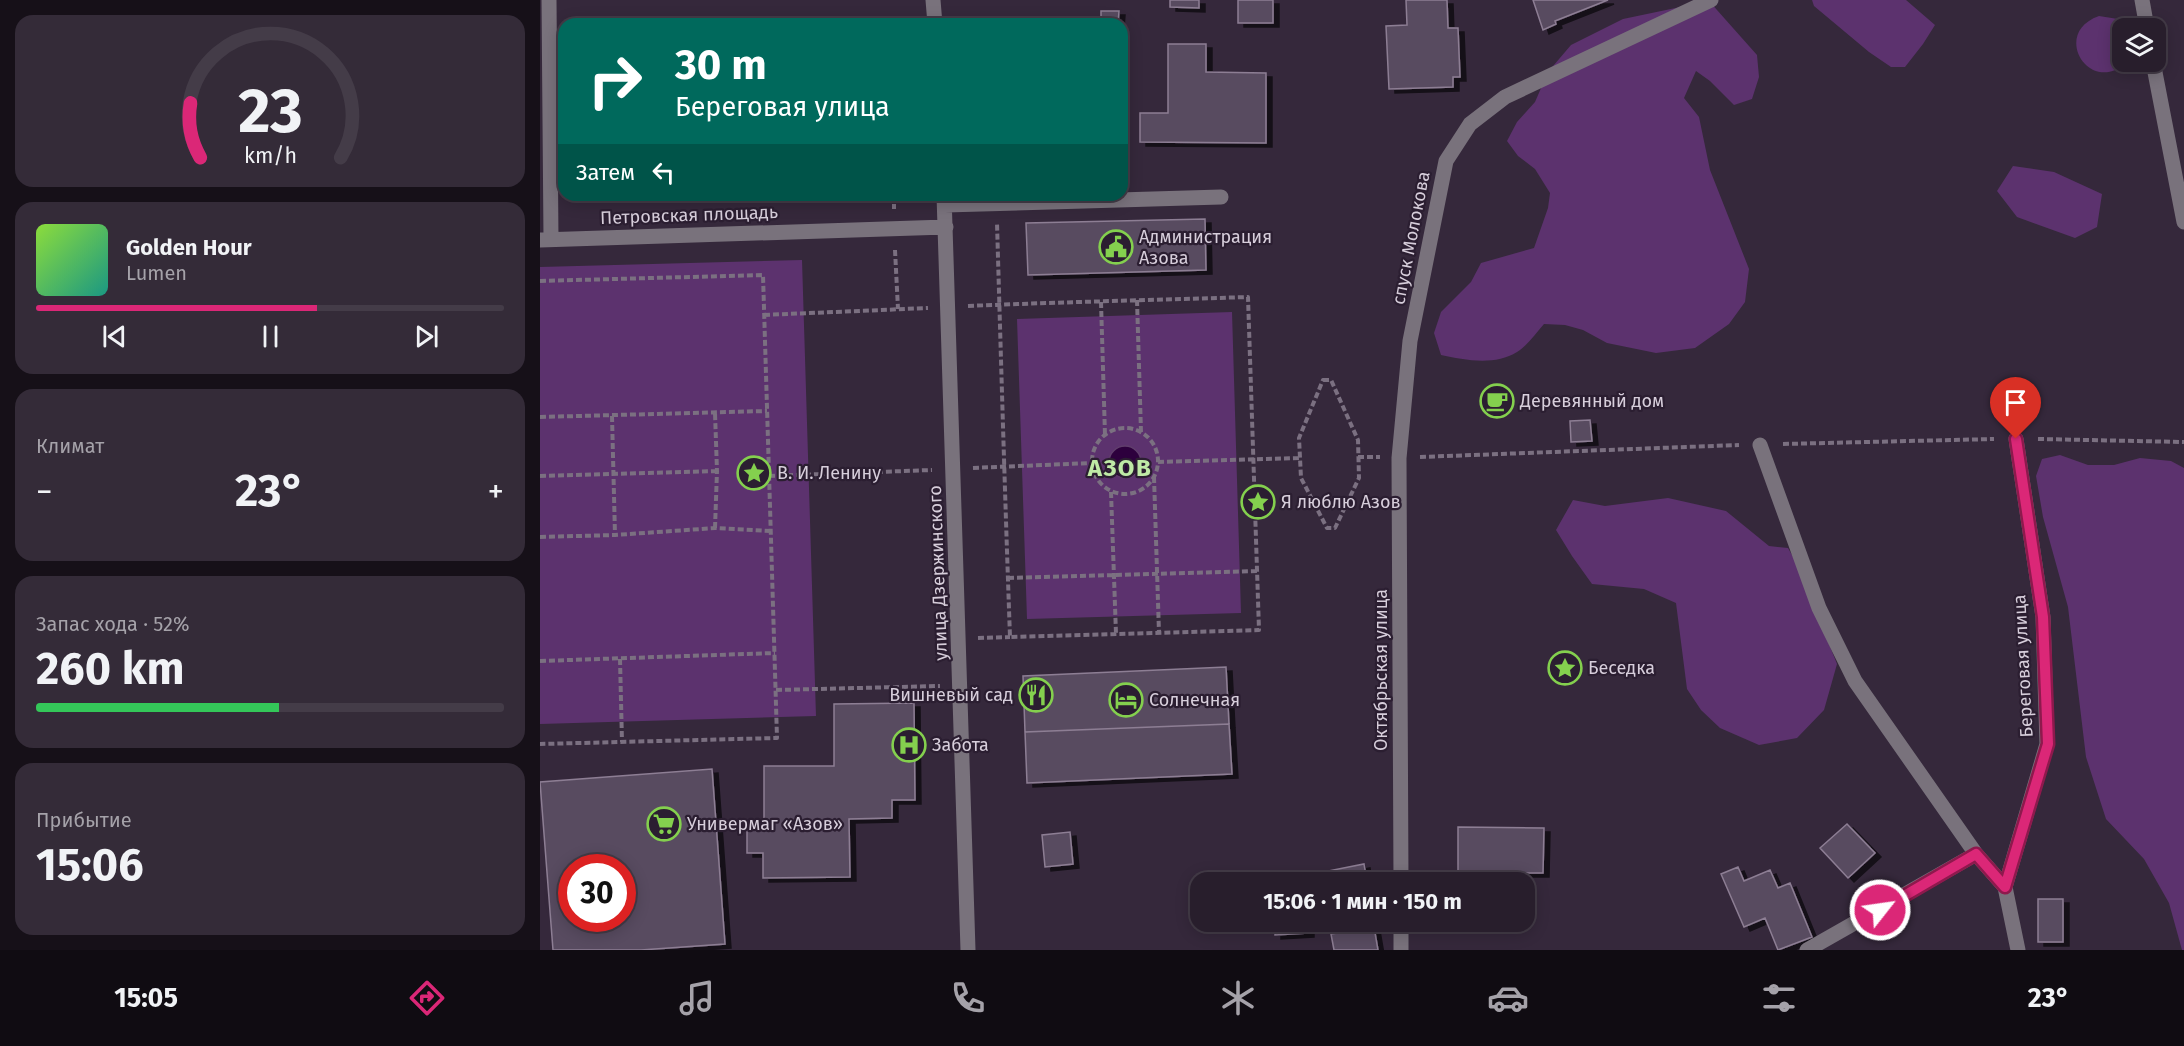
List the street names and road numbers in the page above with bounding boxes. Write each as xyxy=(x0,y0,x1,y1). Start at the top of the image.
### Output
street label: спуск Молокова xyxy=(1387,169,1435,307)
street label: Петровская площадь xyxy=(600,201,778,229)
street label: улица Дзержинского xyxy=(924,485,952,661)
street label: Октябрьская улица xyxy=(1370,589,1392,751)
street label: Береговая улица xyxy=(2008,594,2038,738)

